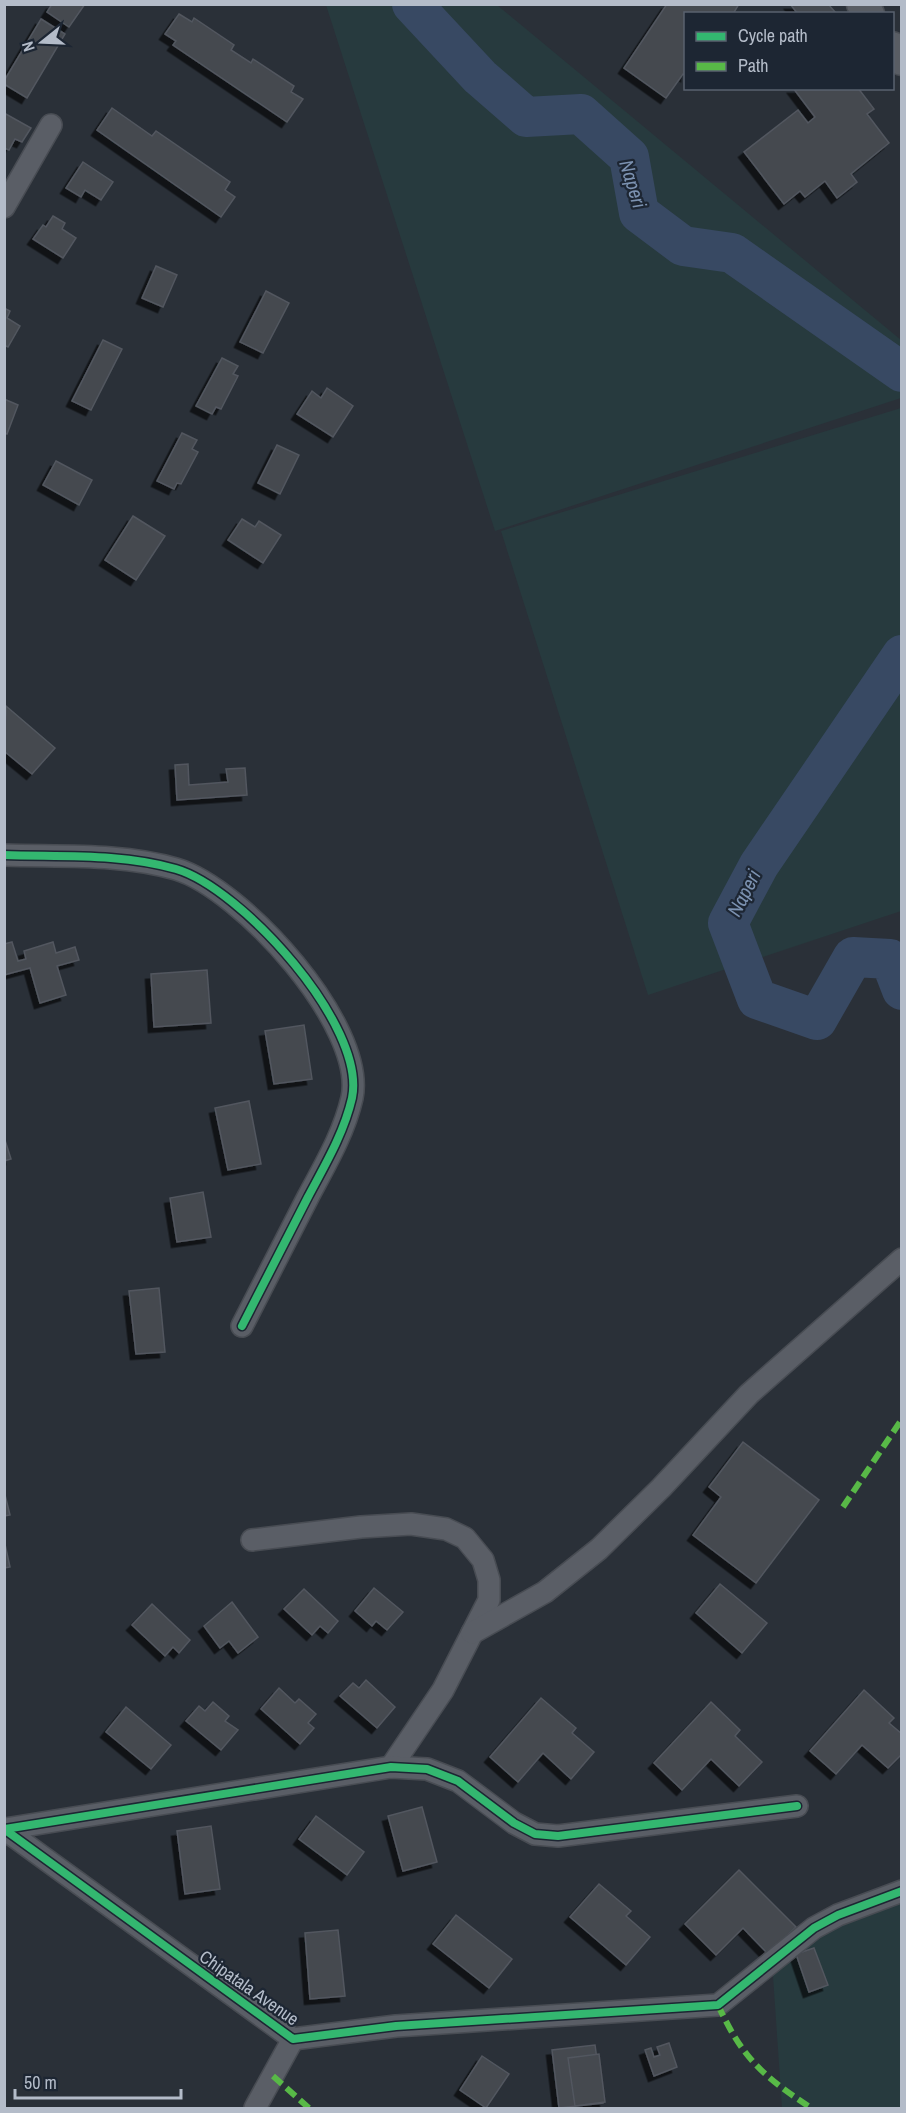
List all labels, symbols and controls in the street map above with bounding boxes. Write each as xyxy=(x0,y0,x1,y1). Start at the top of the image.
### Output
north arrow xyxy=(12,12,72,72)
legend xyxy=(684,12,894,90)
text: Cycle path xyxy=(738,23,808,48)
text: N xyxy=(16,39,40,55)
text: Path xyxy=(738,53,768,78)
water label: Naperi xyxy=(613,156,654,212)
water label: Naperi xyxy=(720,864,767,921)
street label: Chipatala Avenue xyxy=(194,1944,304,2031)
scale bar xyxy=(15,2062,182,2100)
text: 50 m xyxy=(24,2070,57,2095)

